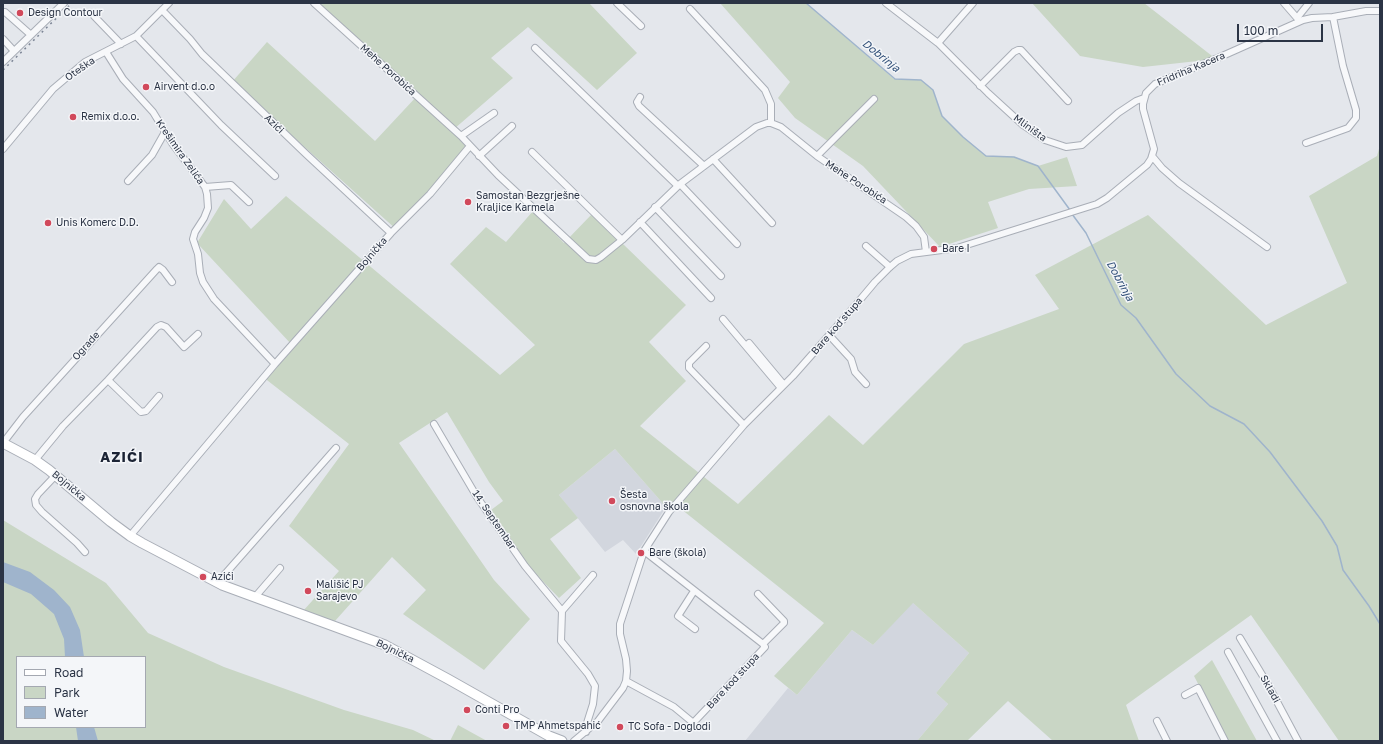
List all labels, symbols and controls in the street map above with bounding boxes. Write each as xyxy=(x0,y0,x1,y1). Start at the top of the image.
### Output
place label: Design Contour xyxy=(28,7,102,19)
marker: Design Contour xyxy=(15,8,25,18)
scale bar xyxy=(1239,16,1325,42)
text: 100 m xyxy=(1244,23,1278,38)
water label: Dobrinja xyxy=(860,37,902,75)
street label: Mehe Porobića xyxy=(358,42,418,98)
street label: Fridriha Kacera xyxy=(1155,49,1227,89)
street label: Oteška xyxy=(63,54,97,84)
place label: Airvent d.o.o xyxy=(154,81,215,93)
marker: Airvent d.o.o xyxy=(141,82,151,92)
place label: Remix d.o.o. xyxy=(81,111,139,123)
marker: Remix d.o.o. xyxy=(68,112,78,122)
street label: Azići xyxy=(262,112,286,136)
street label: Mliništa xyxy=(1011,112,1049,144)
street label: Krešimira Zelića xyxy=(153,117,207,187)
street label: Mehe Porobića xyxy=(823,158,889,206)
place label: Samostan Bezgrješne Kraljice Karmela xyxy=(476,190,580,214)
marker: Samostan Bezgrješne Kraljice Karmela xyxy=(463,197,473,207)
place label: Unis Komerc D.D. xyxy=(56,217,139,229)
marker: Unis Komerc D.D. xyxy=(43,218,53,228)
street label: Bojnička xyxy=(354,235,390,273)
place label: Bare I xyxy=(942,243,970,255)
marker: Bare I xyxy=(929,244,939,254)
water label: Dobrinja xyxy=(1104,258,1136,304)
street label: Bare kod stupa xyxy=(809,295,865,357)
street label: Ograde xyxy=(70,329,102,363)
district label: AZIĆI xyxy=(100,450,144,466)
street label: Bojnička xyxy=(49,468,89,504)
street label: 14. Septembar xyxy=(470,488,518,552)
place label: Šesta osnovna škola xyxy=(620,489,689,512)
marker: Šesta osnovna škola xyxy=(607,496,617,506)
place label: Bare (škola) xyxy=(649,547,707,559)
marker: Bare (škola) xyxy=(636,548,646,558)
place label: Azići xyxy=(211,571,234,583)
marker: Azići xyxy=(198,572,208,582)
place label: Mališić PJ Sarajevo xyxy=(316,579,363,602)
marker: Mališić PJ Sarajevo xyxy=(303,586,313,596)
street label: Bojnička xyxy=(374,637,416,665)
street label: Bare kod stupa xyxy=(704,651,762,711)
legend xyxy=(16,656,146,728)
text: Road xyxy=(54,665,83,680)
street label: Skladi xyxy=(1258,673,1282,705)
text: Park xyxy=(54,685,80,700)
place label: Conti Pro xyxy=(475,704,519,716)
text: Water xyxy=(54,705,88,720)
marker: Conti Pro xyxy=(462,705,472,715)
place label: TMP Ahmetspahić xyxy=(514,720,601,732)
marker: TMP Ahmetspahić xyxy=(501,721,511,731)
place label: TC Sofa - Doglodi xyxy=(628,721,711,733)
marker: TC Sofa - Doglodi xyxy=(615,722,625,732)

